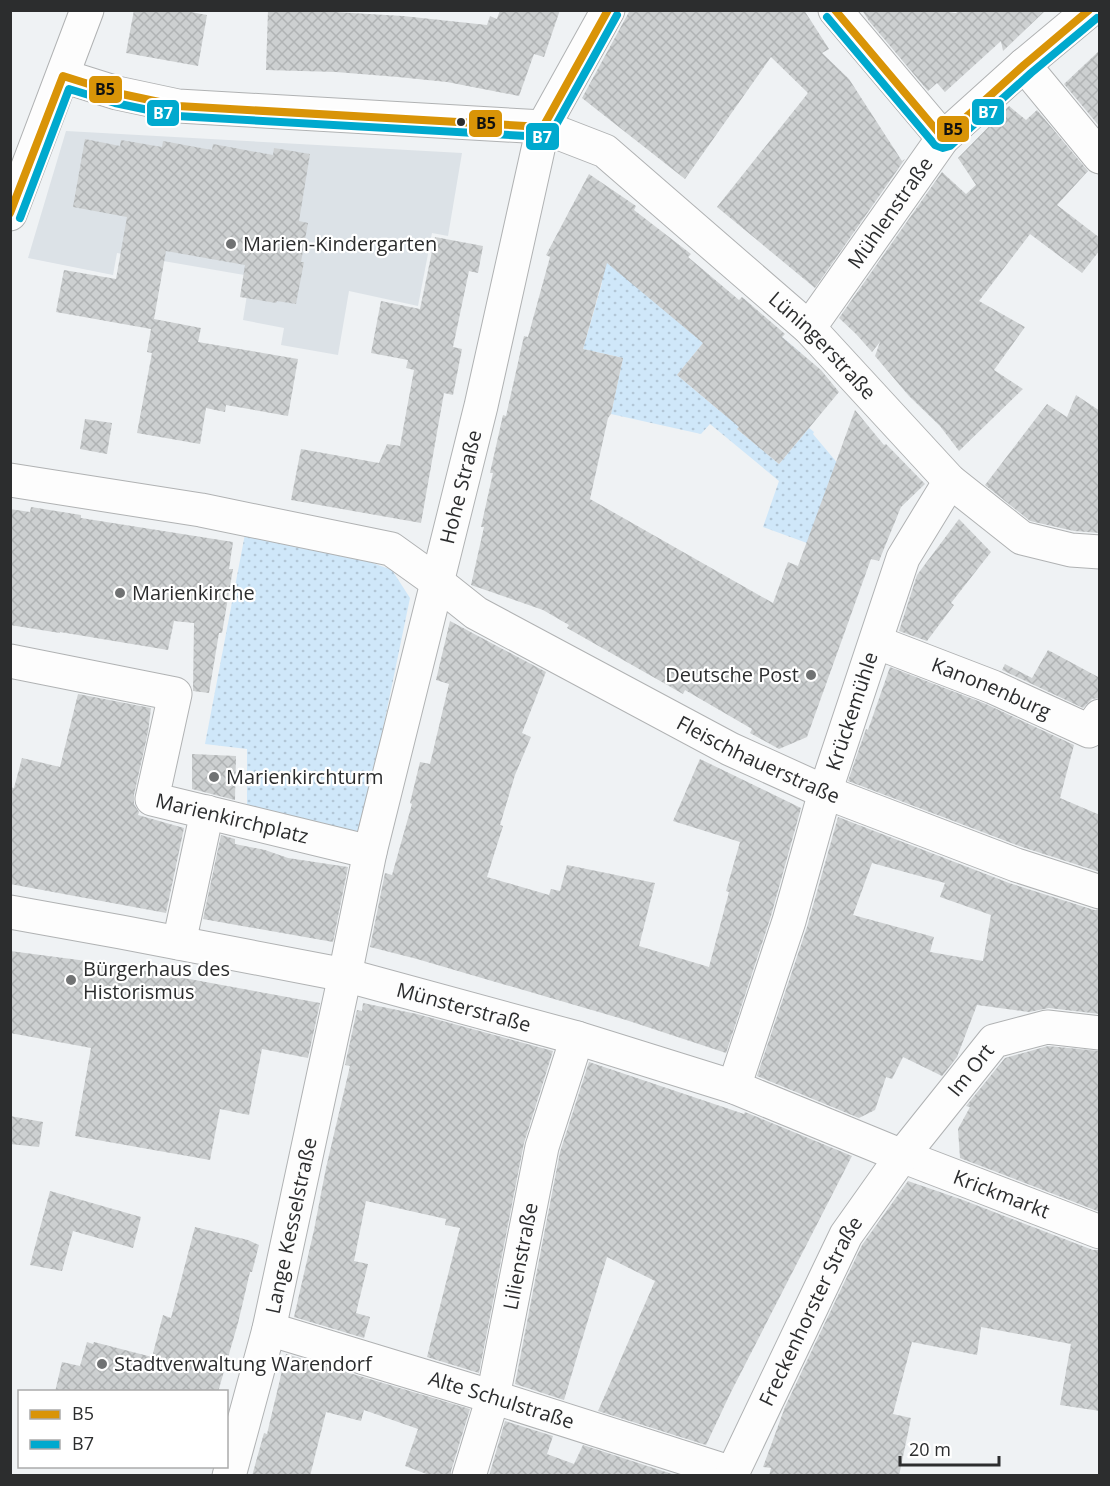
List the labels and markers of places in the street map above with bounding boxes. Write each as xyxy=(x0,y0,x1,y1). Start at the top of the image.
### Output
unlabelled marker xyxy=(455,116,467,128)
place label: Marien-Kindergarten xyxy=(243,230,437,257)
marker: Marien-Kindergarten xyxy=(224,237,238,251)
place label: Marienkirche xyxy=(132,579,255,606)
marker: Marienkirche xyxy=(113,586,127,600)
place label: Deutsche Post xyxy=(665,661,799,688)
marker: Deutsche Post xyxy=(804,668,818,682)
place label: Marienkirchturm xyxy=(226,763,383,790)
marker: Marienkirchturm xyxy=(207,770,221,784)
place label: Bürgerhaus des Historismus xyxy=(83,955,230,1005)
marker: Bürgerhaus des Historismus xyxy=(64,973,78,987)
place label: Stadtverwaltung Warendorf xyxy=(114,1350,373,1377)
marker: Stadtverwaltung Warendorf xyxy=(95,1357,109,1371)

